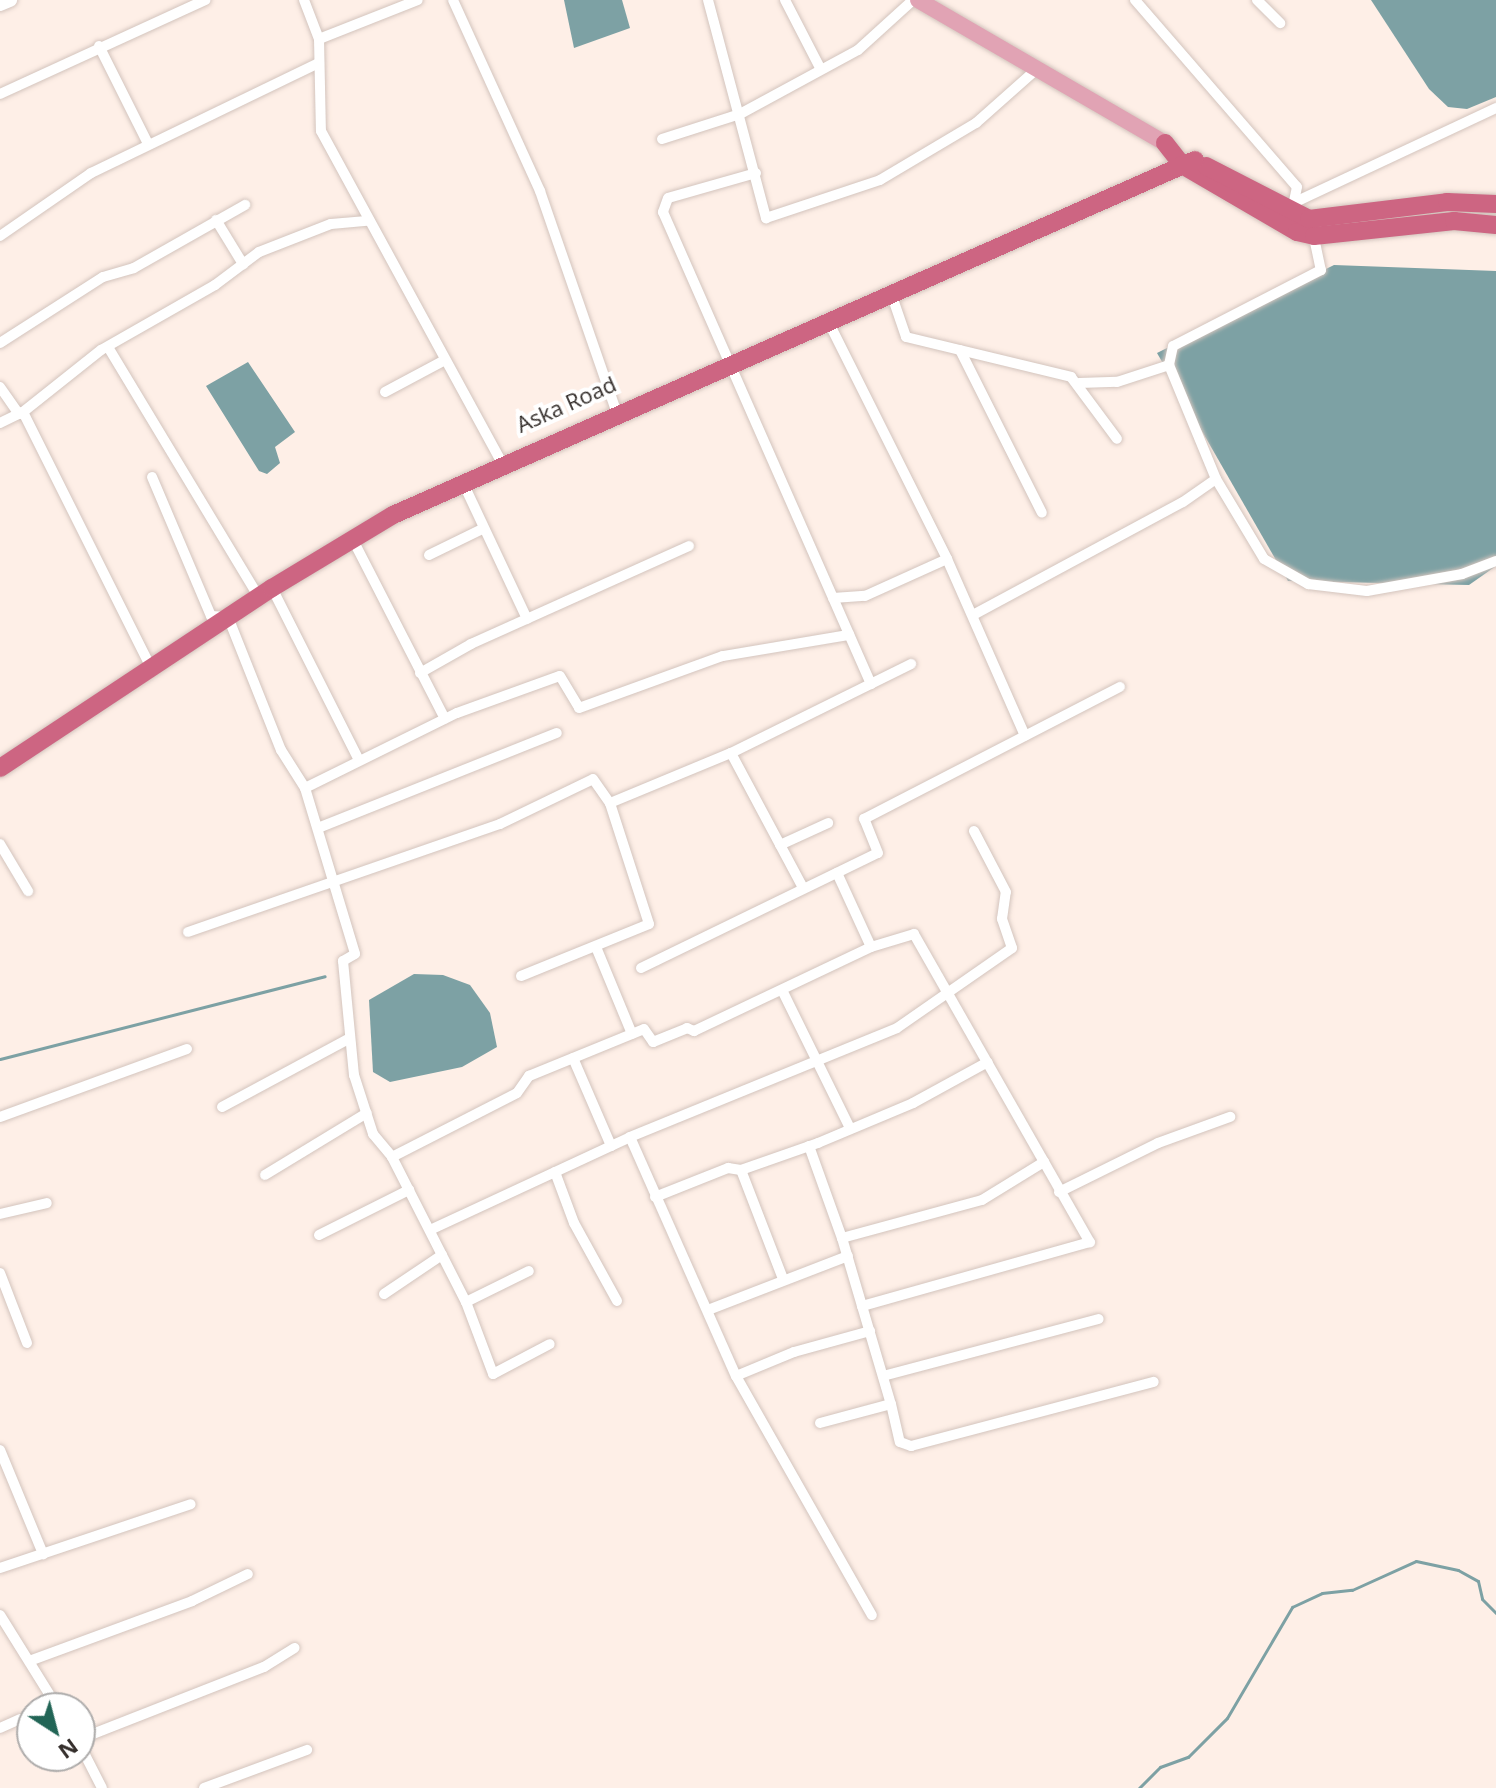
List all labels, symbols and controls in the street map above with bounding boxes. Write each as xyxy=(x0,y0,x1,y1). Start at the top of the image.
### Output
street label: Aska Road xyxy=(512,370,620,438)
north arrow xyxy=(16,1692,96,1772)
text: N xyxy=(53,1732,85,1767)

